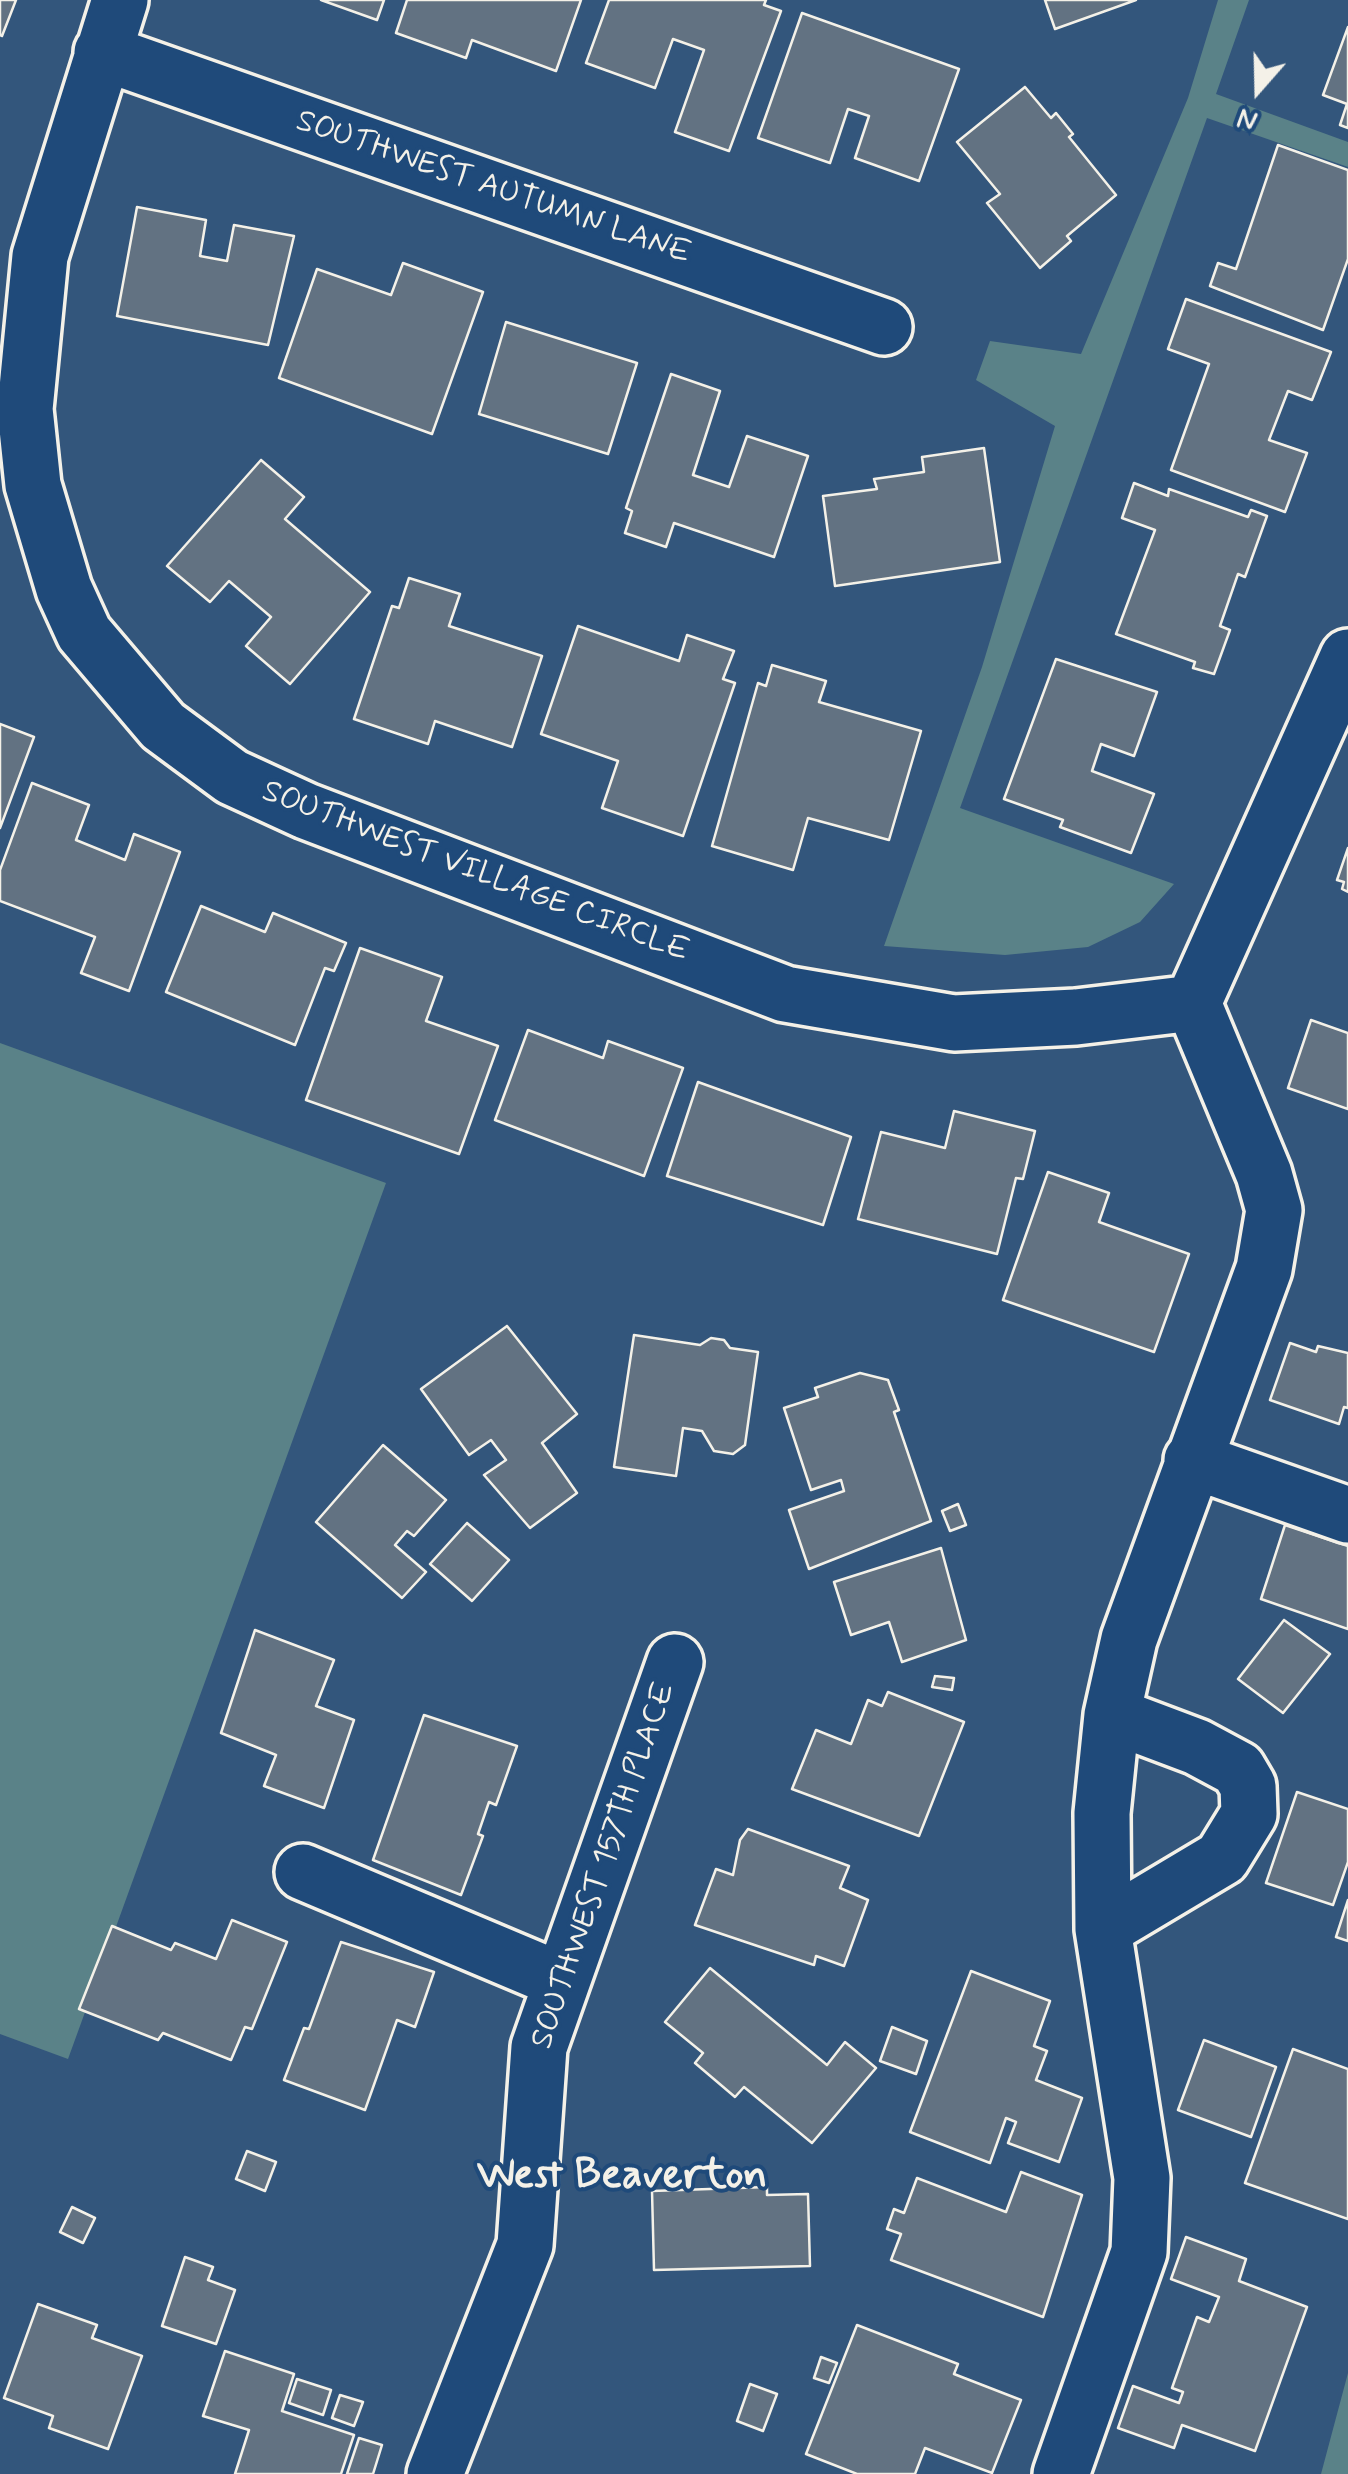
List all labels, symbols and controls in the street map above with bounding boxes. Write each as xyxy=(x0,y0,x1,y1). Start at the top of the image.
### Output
north arrow xyxy=(1208,40,1308,140)
text: N xyxy=(1232,98,1263,139)
street label: SOUTHWEST AUTUMN LANE xyxy=(291,103,695,275)
street label: SOUTHWEST VILLAGE CIRCLE xyxy=(256,774,694,972)
street label: SOUTHWEST 157TH PLACE xyxy=(524,1678,686,2054)
district label: West Beaverton xyxy=(477,2153,767,2203)

